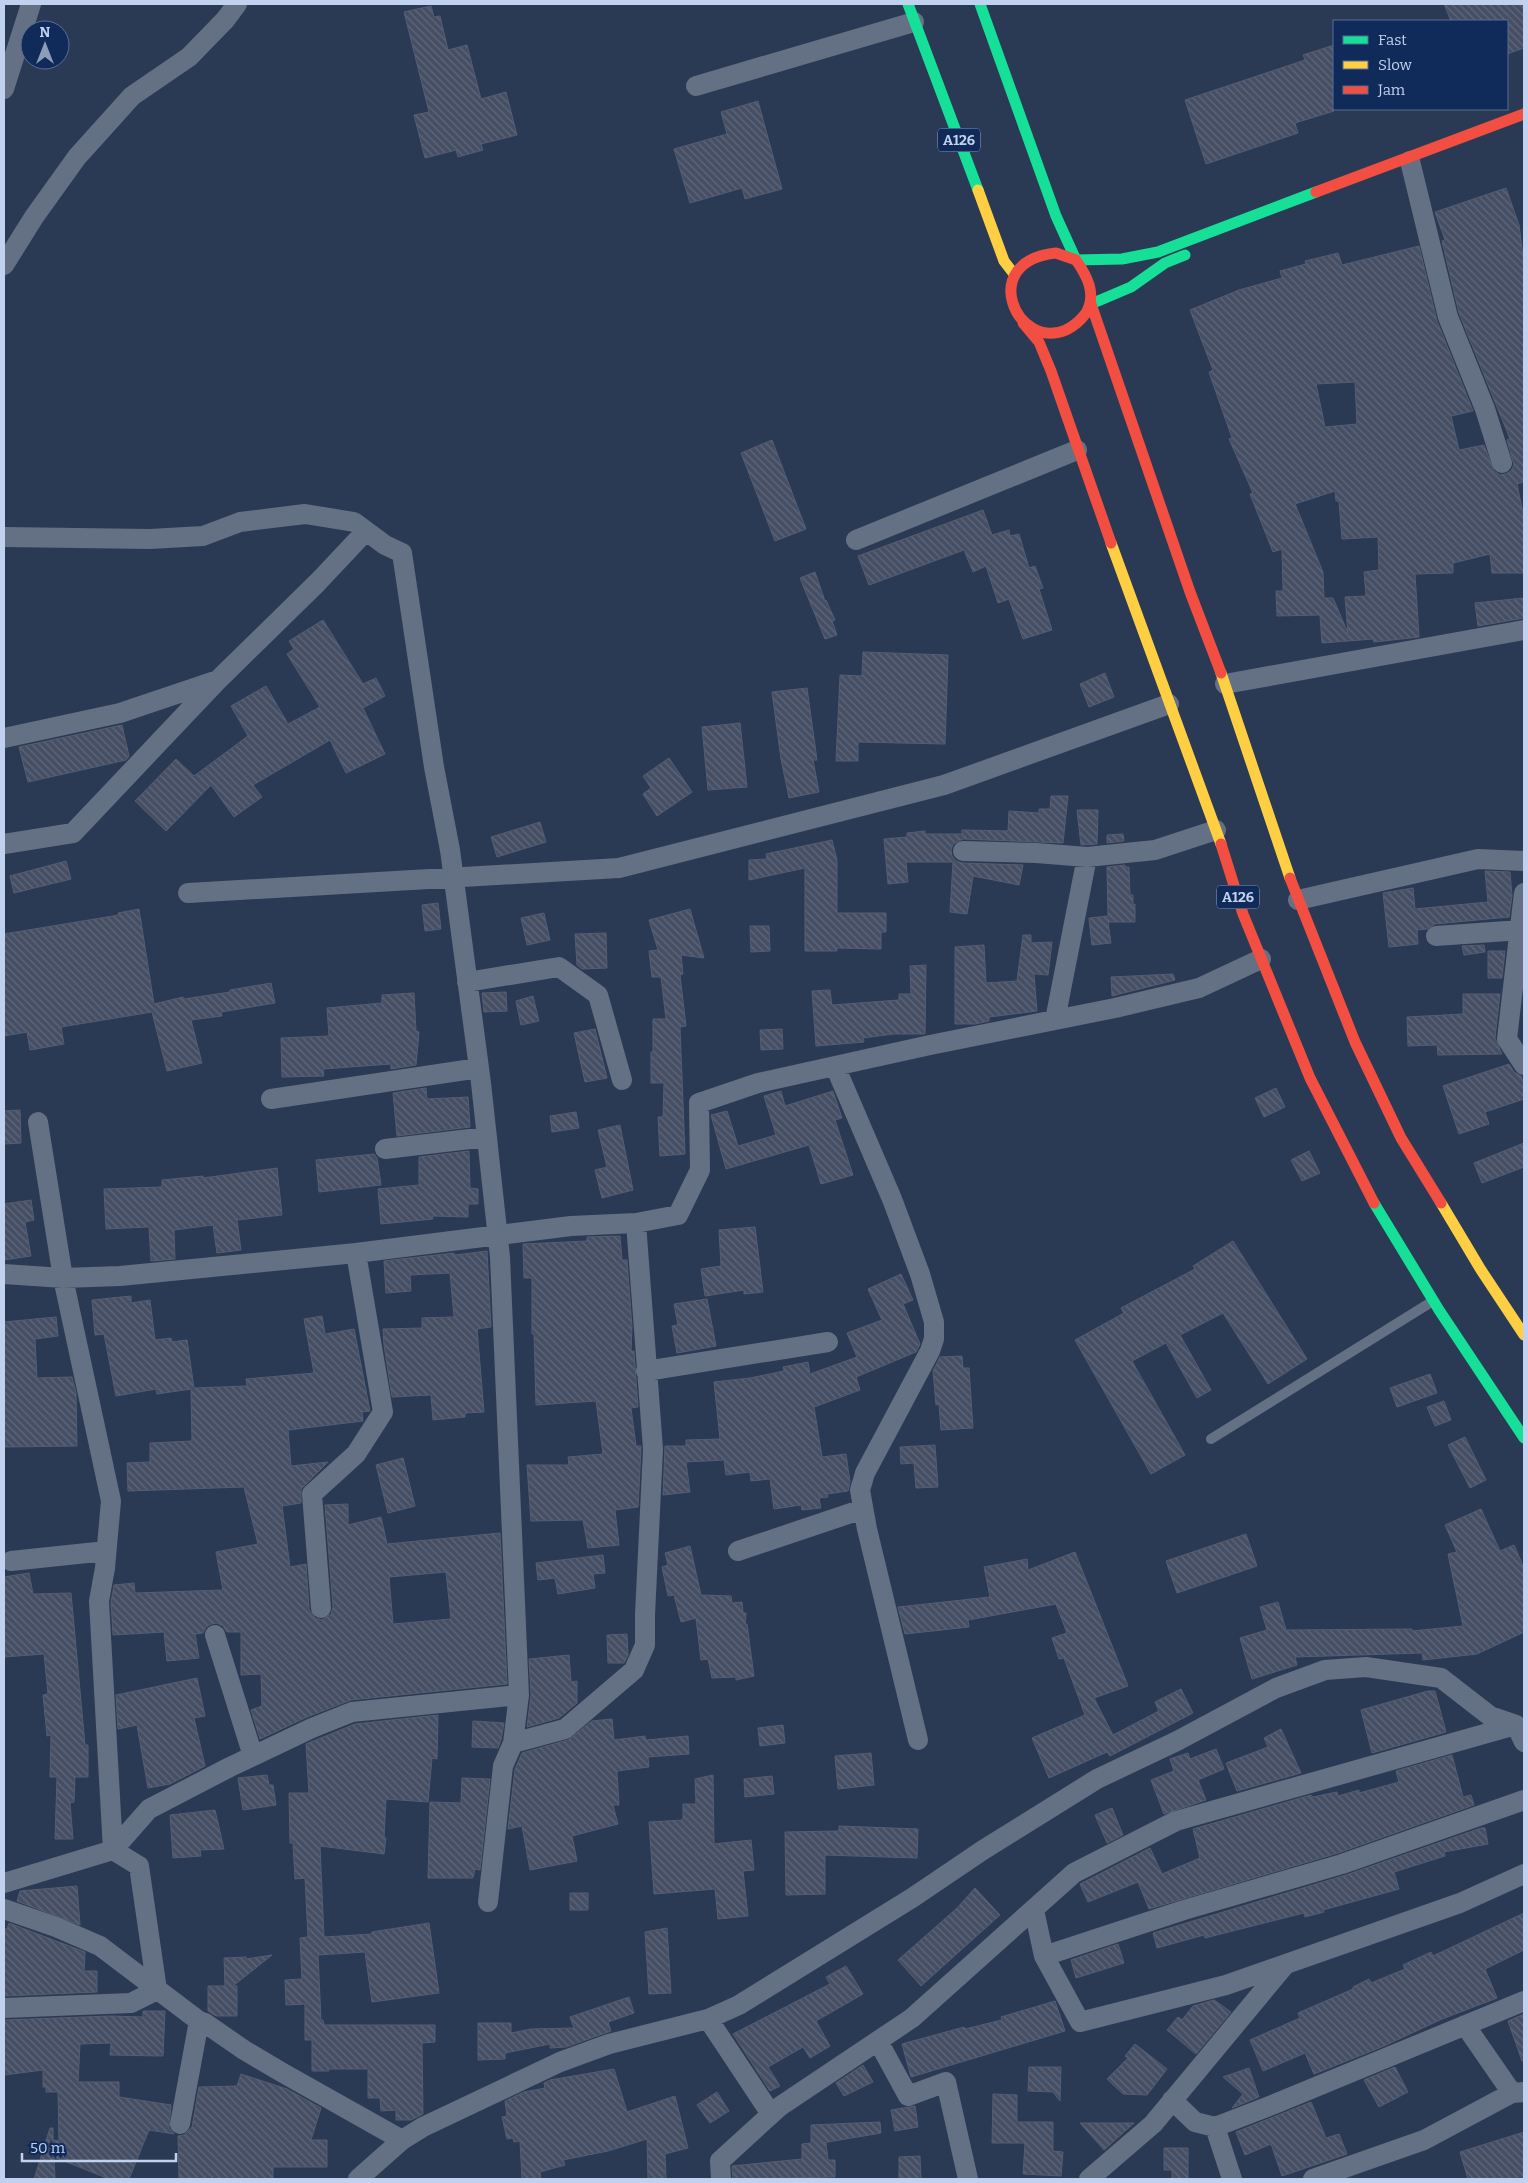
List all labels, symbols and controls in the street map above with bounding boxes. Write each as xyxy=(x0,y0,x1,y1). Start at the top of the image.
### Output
north arrow xyxy=(20,20,70,70)
legend xyxy=(1333,20,1508,110)
text: N xyxy=(40,24,51,41)
text: Fast xyxy=(1378,31,1407,49)
text: Slow xyxy=(1378,56,1413,74)
text: Jam xyxy=(1377,81,1406,99)
road number: A126 xyxy=(938,128,980,152)
road number: A126 xyxy=(1217,886,1259,909)
scale bar xyxy=(22,2130,176,2162)
text: 50 m xyxy=(30,2139,66,2157)

